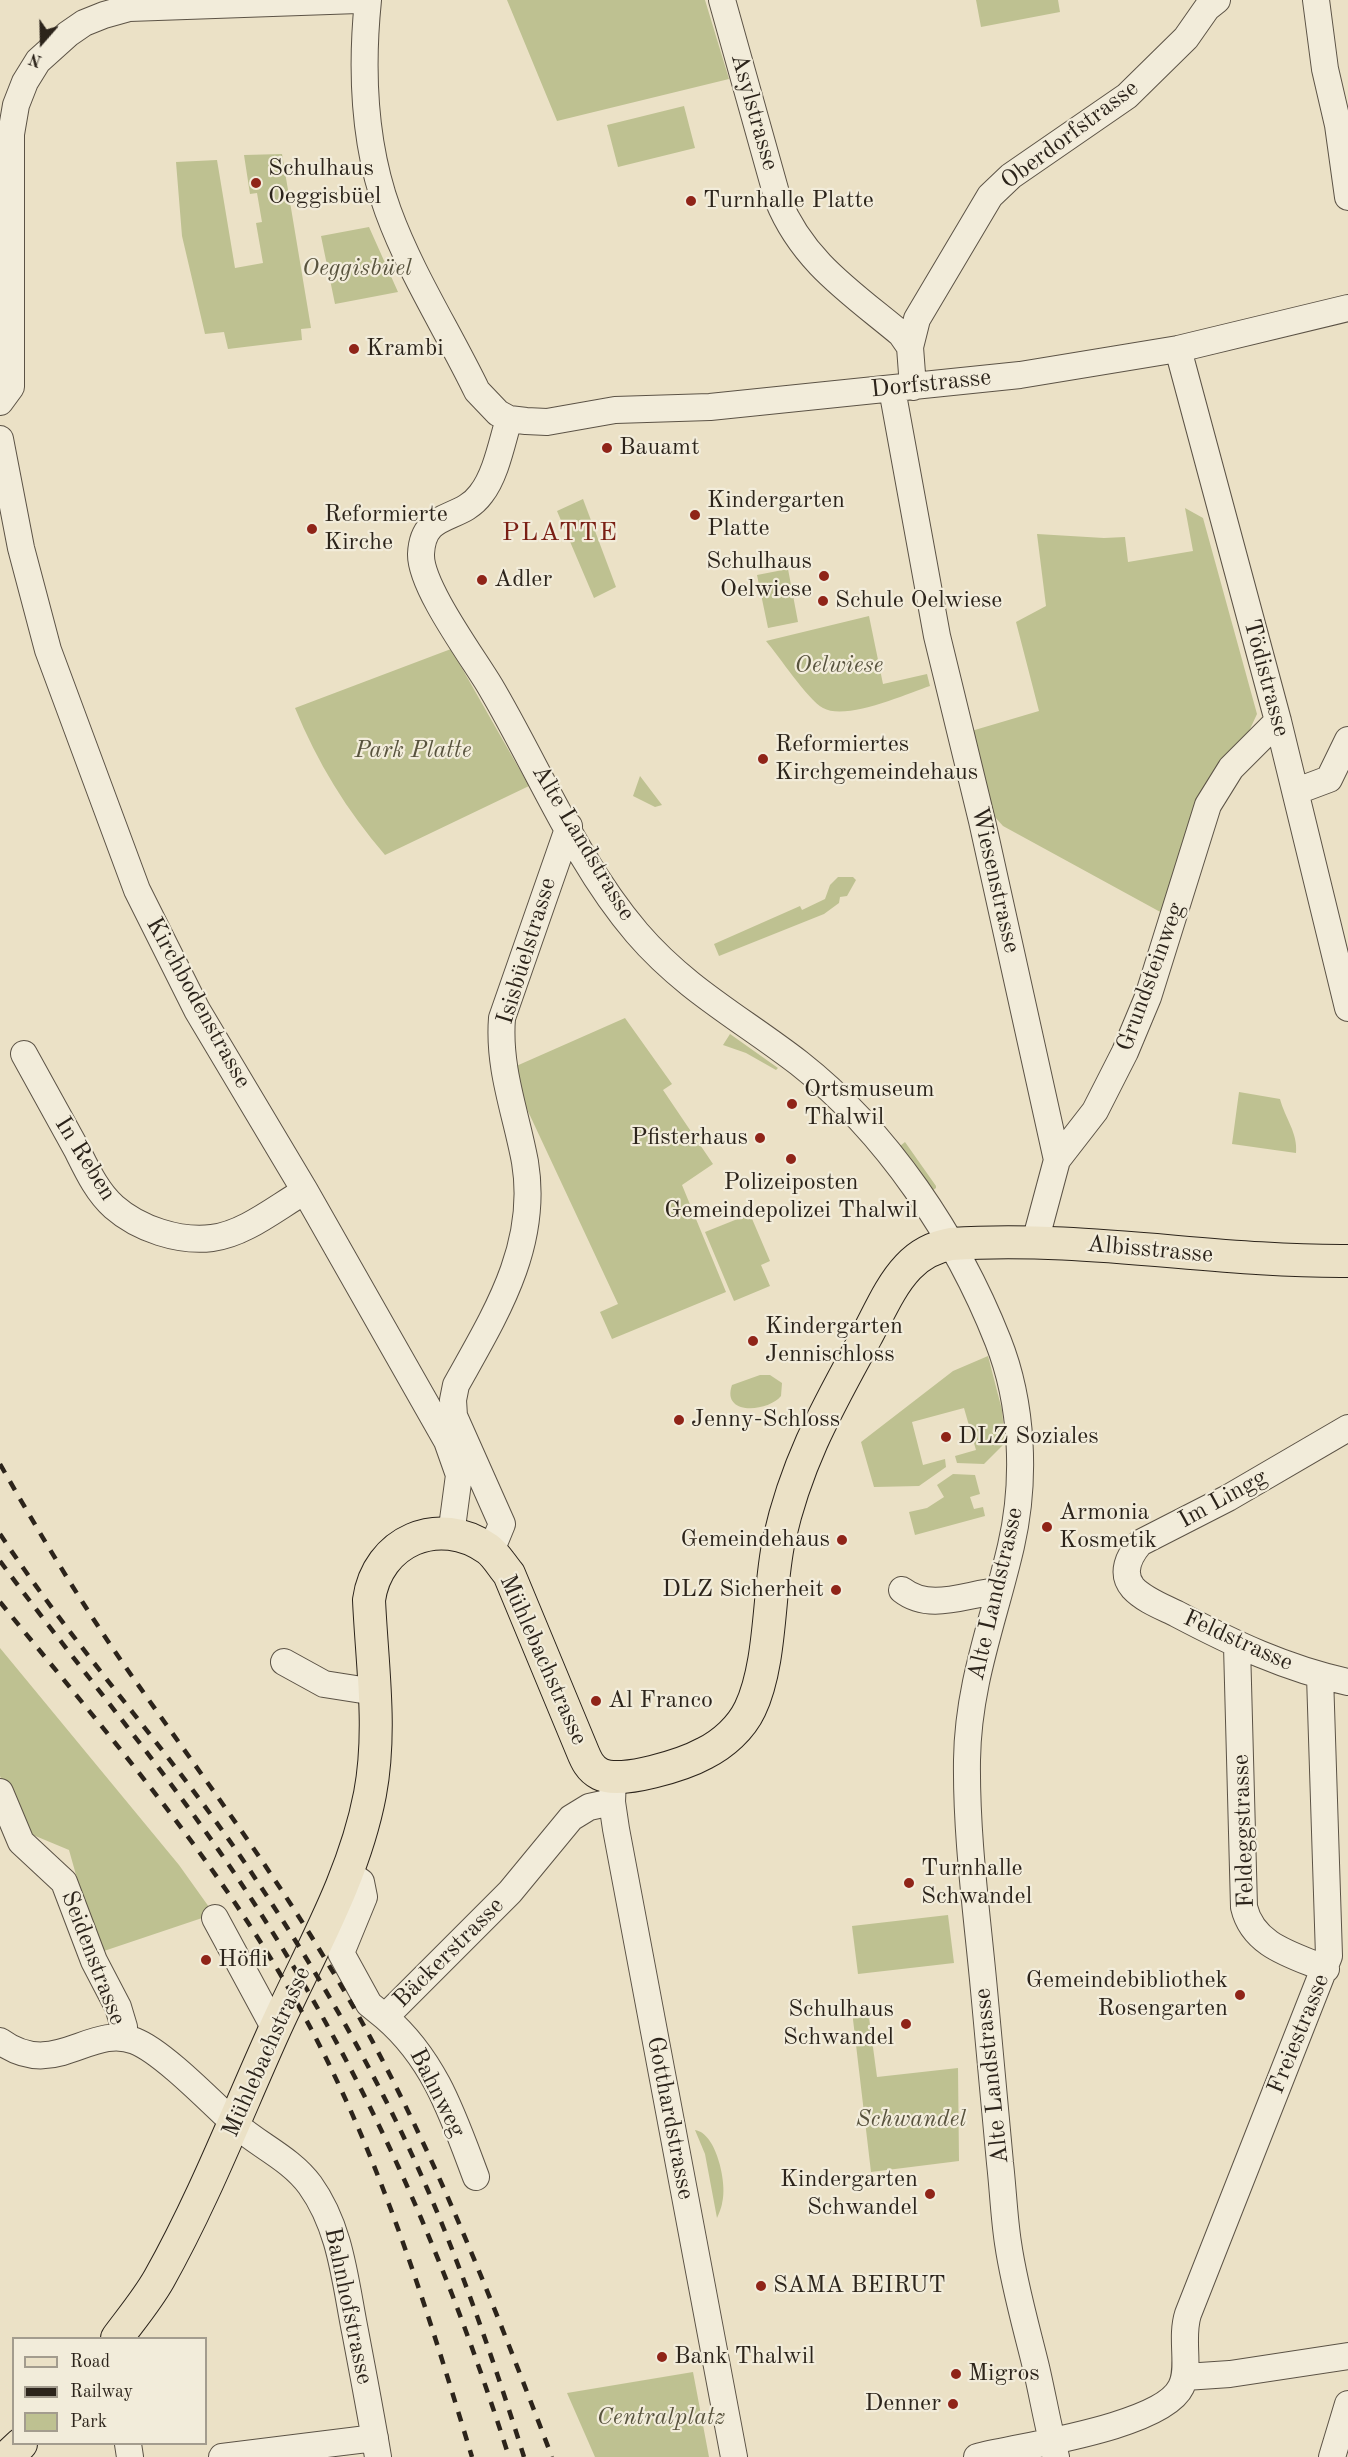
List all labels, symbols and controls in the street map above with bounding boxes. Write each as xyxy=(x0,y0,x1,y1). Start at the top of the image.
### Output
north arrow xyxy=(12,12,72,72)
text: N xyxy=(27,49,44,69)
street label: Asylstrasse xyxy=(724,50,784,174)
street label: Oberdorfstrasse xyxy=(996,74,1144,196)
place label: Schulhaus Oeggisbüel xyxy=(268,155,381,211)
marker: Schulhaus Oeggisbüel xyxy=(249,176,263,190)
place label: Turnhalle Platte xyxy=(703,187,874,215)
marker: Turnhalle Platte xyxy=(684,194,698,208)
park label: Oeggisbüel xyxy=(302,255,412,283)
place label: Krambi xyxy=(366,335,444,363)
marker: Krambi xyxy=(347,342,361,356)
street label: Dorfstrasse xyxy=(869,363,993,405)
place label: Bauamt xyxy=(619,434,700,462)
marker: Bauamt xyxy=(600,441,614,455)
place label: Kindergarten Platte xyxy=(707,487,845,543)
place label: Reformierte Kirche xyxy=(324,501,448,557)
marker: Kindergarten Platte xyxy=(688,508,702,522)
district label: PLATTE xyxy=(502,517,618,549)
marker: Reformierte Kirche xyxy=(305,522,319,536)
place label: Schulhaus Oelwiese xyxy=(706,548,812,604)
place label: Adler xyxy=(494,566,552,594)
marker: Schulhaus Oelwiese xyxy=(817,569,831,583)
marker: Adler xyxy=(475,573,489,587)
place label: Schule Oelwiese xyxy=(835,587,1002,615)
marker: Schule Oelwiese xyxy=(816,594,830,608)
street label: Tödistrasse xyxy=(1237,616,1295,740)
park label: Oelwiese xyxy=(795,652,883,680)
place label: Reformiertes Kirchgemeindehaus xyxy=(775,731,978,787)
park label: Park Platte xyxy=(354,737,472,765)
marker: Reformiertes Kirchgemeindehaus xyxy=(756,752,770,766)
street label: Alte Landstrasse xyxy=(525,760,641,926)
street label: Wiesenstrasse xyxy=(964,804,1026,956)
street label: Isisbüelstrasse xyxy=(491,874,563,1028)
street label: Grundsteinweg xyxy=(1111,899,1191,1055)
street label: Kirchbodenstrasse xyxy=(139,912,257,1094)
place label: Ortsmuseum Thalwil xyxy=(804,1076,935,1132)
marker: Ortsmuseum Thalwil xyxy=(785,1097,799,1111)
street label: In Reben xyxy=(48,1112,122,1206)
place label: Pfisterhaus xyxy=(631,1124,748,1152)
marker: Pfisterhaus xyxy=(753,1131,767,1145)
marker: Polizeiposten Gemeindepolizei Thalwil xyxy=(784,1152,798,1166)
place label: Polizeiposten Gemeindepolizei Thalwil xyxy=(664,1169,918,1225)
street label: Albisstrasse xyxy=(1086,1230,1214,1270)
place label: Kindergarten Jennischloss xyxy=(765,1313,903,1369)
marker: Kindergarten Jennischloss xyxy=(746,1334,760,1348)
place label: Jenny-Schloss xyxy=(691,1406,840,1434)
marker: Jenny-Schloss xyxy=(672,1413,686,1427)
place label: DLZ Soziales xyxy=(958,1423,1099,1451)
marker: DLZ Soziales xyxy=(939,1430,953,1444)
street label: Im Lingg xyxy=(1174,1463,1272,1535)
place label: Armonia Kosmetik xyxy=(1059,1499,1157,1555)
street label: Alte Landstrasse xyxy=(962,1505,1030,1683)
marker: Armonia Kosmetik xyxy=(1040,1520,1054,1534)
place label: Gemeindehaus xyxy=(680,1526,830,1554)
marker: Gemeindehaus xyxy=(835,1533,849,1547)
street label: Mühlebachstrasse xyxy=(493,1570,593,1750)
place label: DLZ Sicherheit xyxy=(662,1576,824,1604)
marker: DLZ Sicherheit xyxy=(829,1583,843,1597)
street label: Feldstrasse xyxy=(1179,1604,1297,1678)
place label: Al Franco xyxy=(608,1687,713,1715)
marker: Al Franco xyxy=(589,1694,603,1708)
street label: Feldeggstrasse xyxy=(1227,1754,1261,1908)
place label: Turnhalle Schwandel xyxy=(921,1855,1032,1911)
marker: Turnhalle Schwandel xyxy=(902,1876,916,1890)
street label: Seidenstrasse xyxy=(54,1887,132,2029)
street label: Bäckerstrasse xyxy=(388,1892,510,2014)
place label: Höfli xyxy=(218,1946,268,1974)
marker: Höfli xyxy=(199,1953,213,1967)
street label: Mühlebachstrasse xyxy=(217,1962,317,2142)
place label: Gemeindebibliothek Rosengarten xyxy=(1026,1967,1228,2023)
street label: Freiestrasse xyxy=(1262,1970,1336,2098)
street label: Alte Landstrasse xyxy=(968,1987,1016,2165)
marker: Gemeindebibliothek Rosengarten xyxy=(1233,1988,1247,2002)
place label: Schulhaus Schwandel xyxy=(783,1996,894,2052)
marker: Schulhaus Schwandel xyxy=(899,2017,913,2031)
street label: Gotthardstrasse xyxy=(640,2034,700,2202)
street label: Bahnweg xyxy=(402,2044,472,2142)
park label: Schwandel xyxy=(856,2106,966,2134)
place label: Kindergarten Schwandel xyxy=(780,2166,918,2222)
marker: Kindergarten Schwandel xyxy=(923,2187,937,2201)
street label: Bahnhofstrasse xyxy=(317,2225,379,2387)
place label: SAMA BEIRUT xyxy=(773,2272,946,2300)
marker: SAMA BEIRUT xyxy=(754,2279,768,2293)
legend xyxy=(12,2337,207,2445)
place label: Bank Thalwil xyxy=(674,2343,815,2371)
marker: Bank Thalwil xyxy=(655,2350,669,2364)
text: Road xyxy=(70,2353,110,2371)
place label: Migros xyxy=(968,2360,1040,2388)
marker: Migros xyxy=(949,2367,963,2381)
text: Railway xyxy=(70,2383,133,2401)
place label: Denner xyxy=(864,2390,941,2418)
marker: Denner xyxy=(946,2397,960,2411)
park label: Centralplatz xyxy=(597,2404,725,2432)
text: Park xyxy=(70,2413,107,2431)

